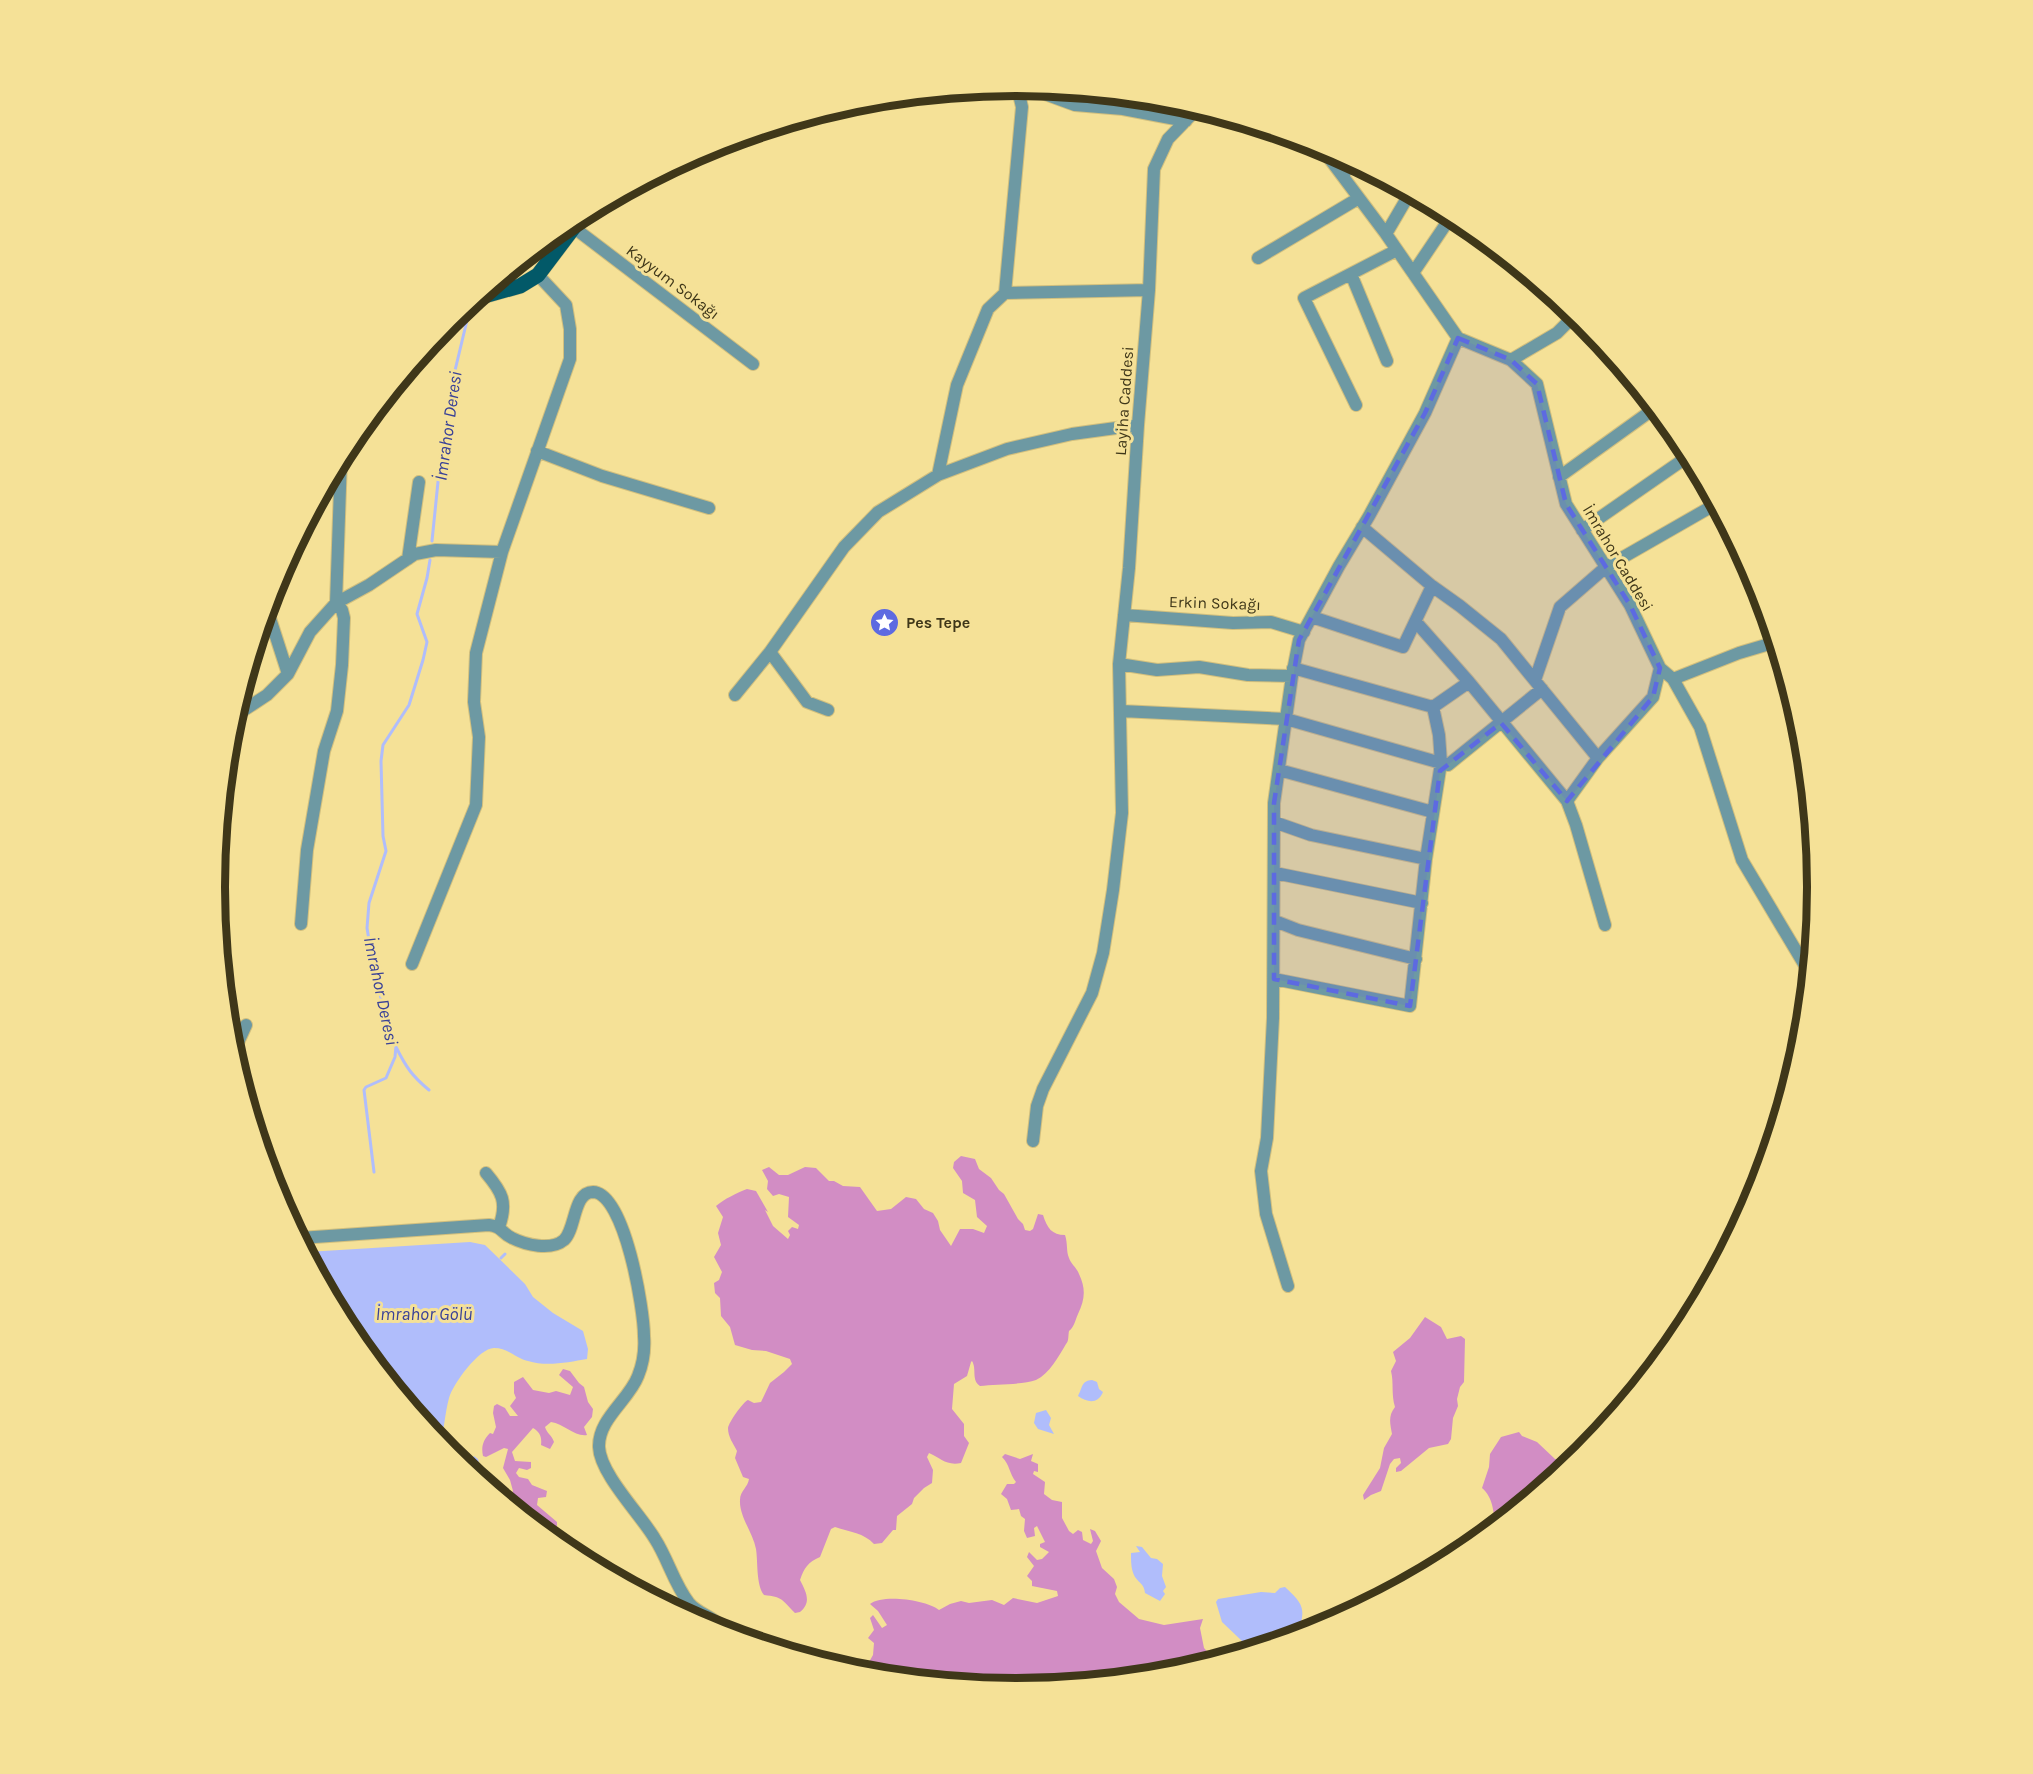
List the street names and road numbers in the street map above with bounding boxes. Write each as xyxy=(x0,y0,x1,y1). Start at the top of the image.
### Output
street label: Kayyum Sokağı xyxy=(623,241,723,323)
street label: Layiha Caddesi xyxy=(1111,346,1137,456)
street label: İmrahor Caddesi xyxy=(1579,501,1657,615)
street label: Erkin Sokağı xyxy=(1169,592,1261,614)

